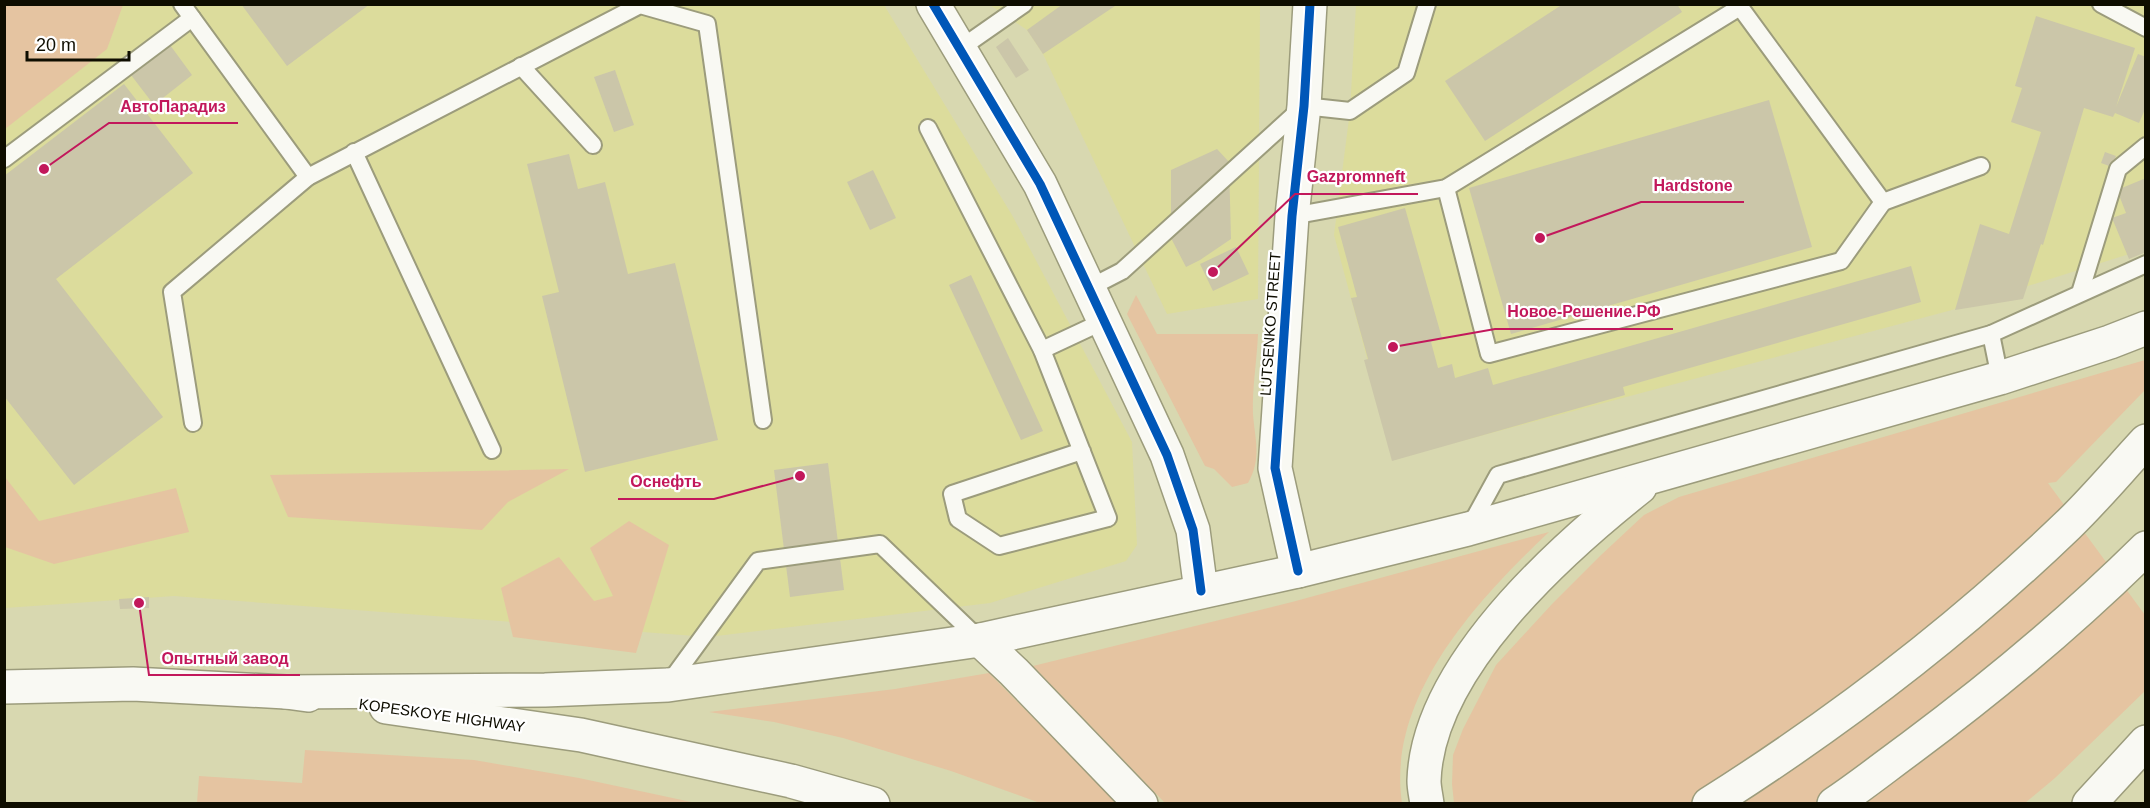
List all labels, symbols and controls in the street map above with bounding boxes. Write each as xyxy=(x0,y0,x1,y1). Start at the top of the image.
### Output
scale bar xyxy=(27,24,129,62)
text: 20 m xyxy=(36,35,76,55)
callout: АвтоПарадиз xyxy=(109,89,238,123)
text: АвтоПарадиз xyxy=(120,98,226,115)
callout: Gazpromneft xyxy=(1295,160,1418,194)
text: Gazpromneft xyxy=(1307,168,1406,185)
callout: Hardstone xyxy=(1641,168,1744,202)
text: Hardstone xyxy=(1653,177,1733,194)
street label: LUTSENKO STREET xyxy=(1256,251,1284,397)
callout: Новое-Решение.РФ xyxy=(1495,295,1673,329)
text: Новое-Решение.РФ xyxy=(1507,303,1661,320)
callout: Оснефть xyxy=(618,465,714,499)
text: Оснефть xyxy=(630,473,702,490)
callout: Опытный завод xyxy=(149,641,300,675)
text: Опытный завод xyxy=(161,650,289,667)
street label: KOPESKOYE HIGHWAY xyxy=(358,695,526,735)

